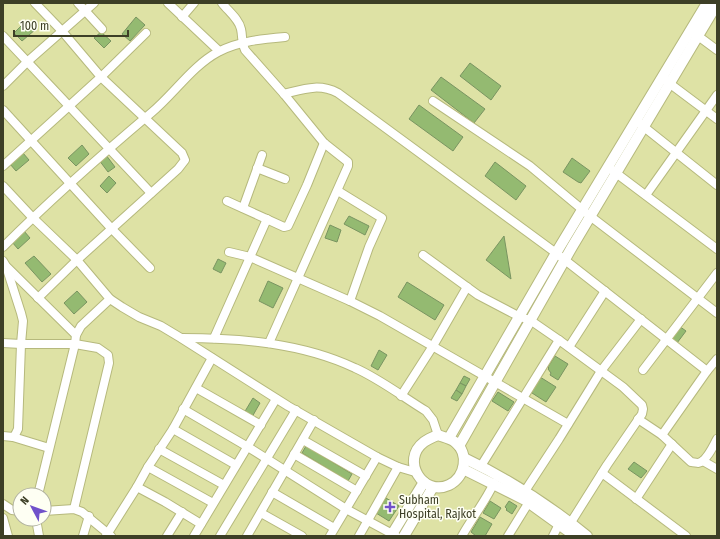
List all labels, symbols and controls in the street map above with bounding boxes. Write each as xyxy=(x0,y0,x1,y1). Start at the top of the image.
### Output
scale bar xyxy=(14,12,128,38)
text: 100 m xyxy=(20,19,49,33)
north arrow xyxy=(12,487,52,527)
place label: Subham Hospital, Rajkot xyxy=(399,493,476,521)
text: N xyxy=(18,494,32,508)
marker: Subham Hospital, Rajkot xyxy=(384,501,396,513)

